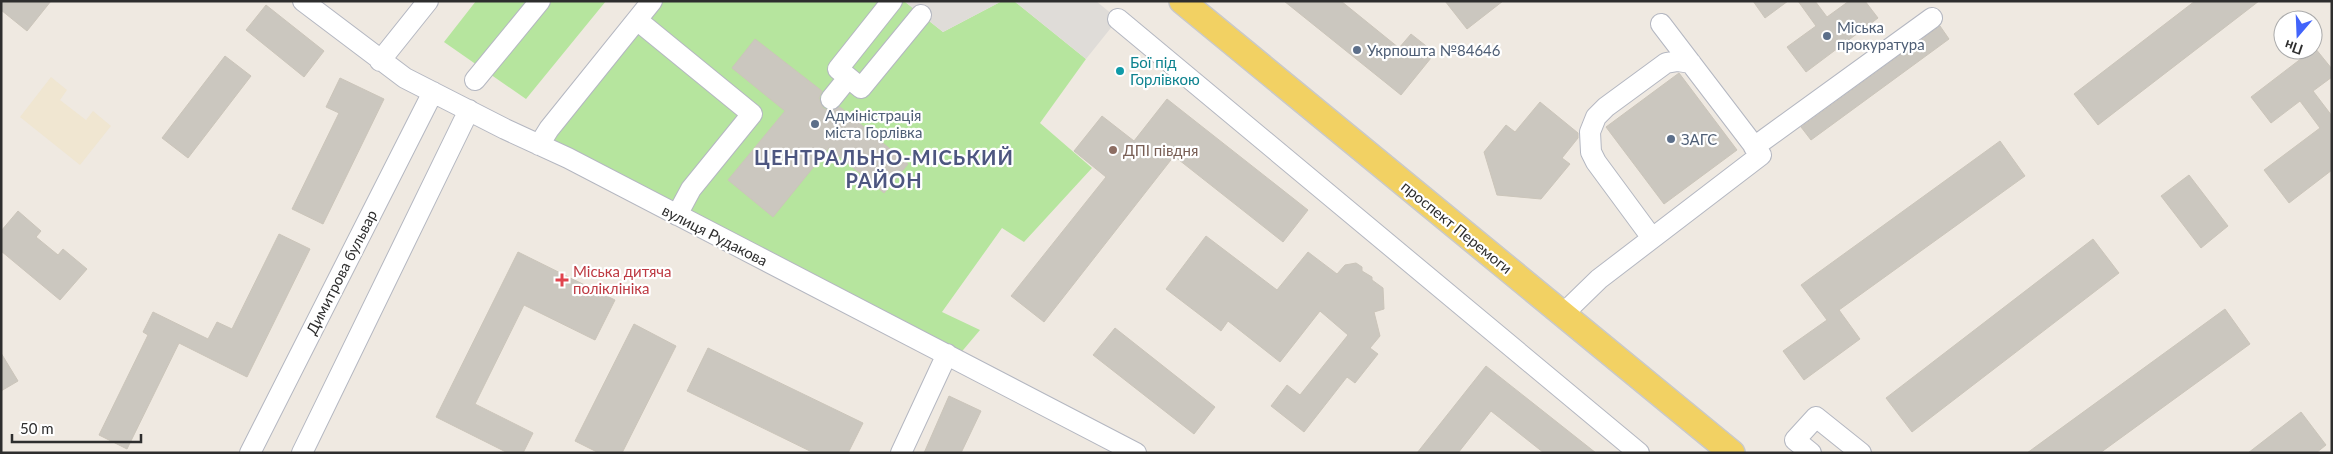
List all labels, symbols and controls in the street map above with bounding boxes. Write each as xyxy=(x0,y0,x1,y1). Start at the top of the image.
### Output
north arrow xyxy=(2273,10,2323,60)
place label: Міська прокуратура xyxy=(1837,18,1925,53)
marker: Міська прокуратура xyxy=(1821,30,1833,42)
text: Пн xyxy=(2282,37,2305,59)
place label: Укрпошта №84646 xyxy=(1367,41,1501,59)
marker: Укрпошта №84646 xyxy=(1351,44,1363,56)
place label: Бої під Горлівкою xyxy=(1130,53,1200,88)
marker: Бої під Горлівкою xyxy=(1114,65,1126,77)
place label: Адміністрація міста Горлівка xyxy=(825,106,922,141)
marker: Адміністрація міста Горлівка xyxy=(809,118,821,130)
place label: ЗАГС xyxy=(1681,130,1717,148)
marker: ЗАГС xyxy=(1665,133,1677,145)
place label: ДПІ півдня xyxy=(1123,141,1198,159)
marker: ДПІ півдня xyxy=(1107,144,1119,156)
district label: ЦЕНТРАЛЬНО-МІСЬКИЙ РАЙОН xyxy=(754,145,1014,192)
street label: проспект Перемоги xyxy=(1398,177,1516,277)
street label: вулиця Рудакова xyxy=(659,201,771,269)
street label: Димитрова бульвар xyxy=(302,207,380,337)
place label: Міська дитяча поліклініка xyxy=(573,262,672,297)
marker: Міська дитяча поліклініка xyxy=(555,273,569,287)
scale bar xyxy=(12,412,141,444)
text: 50 m xyxy=(20,419,54,437)

